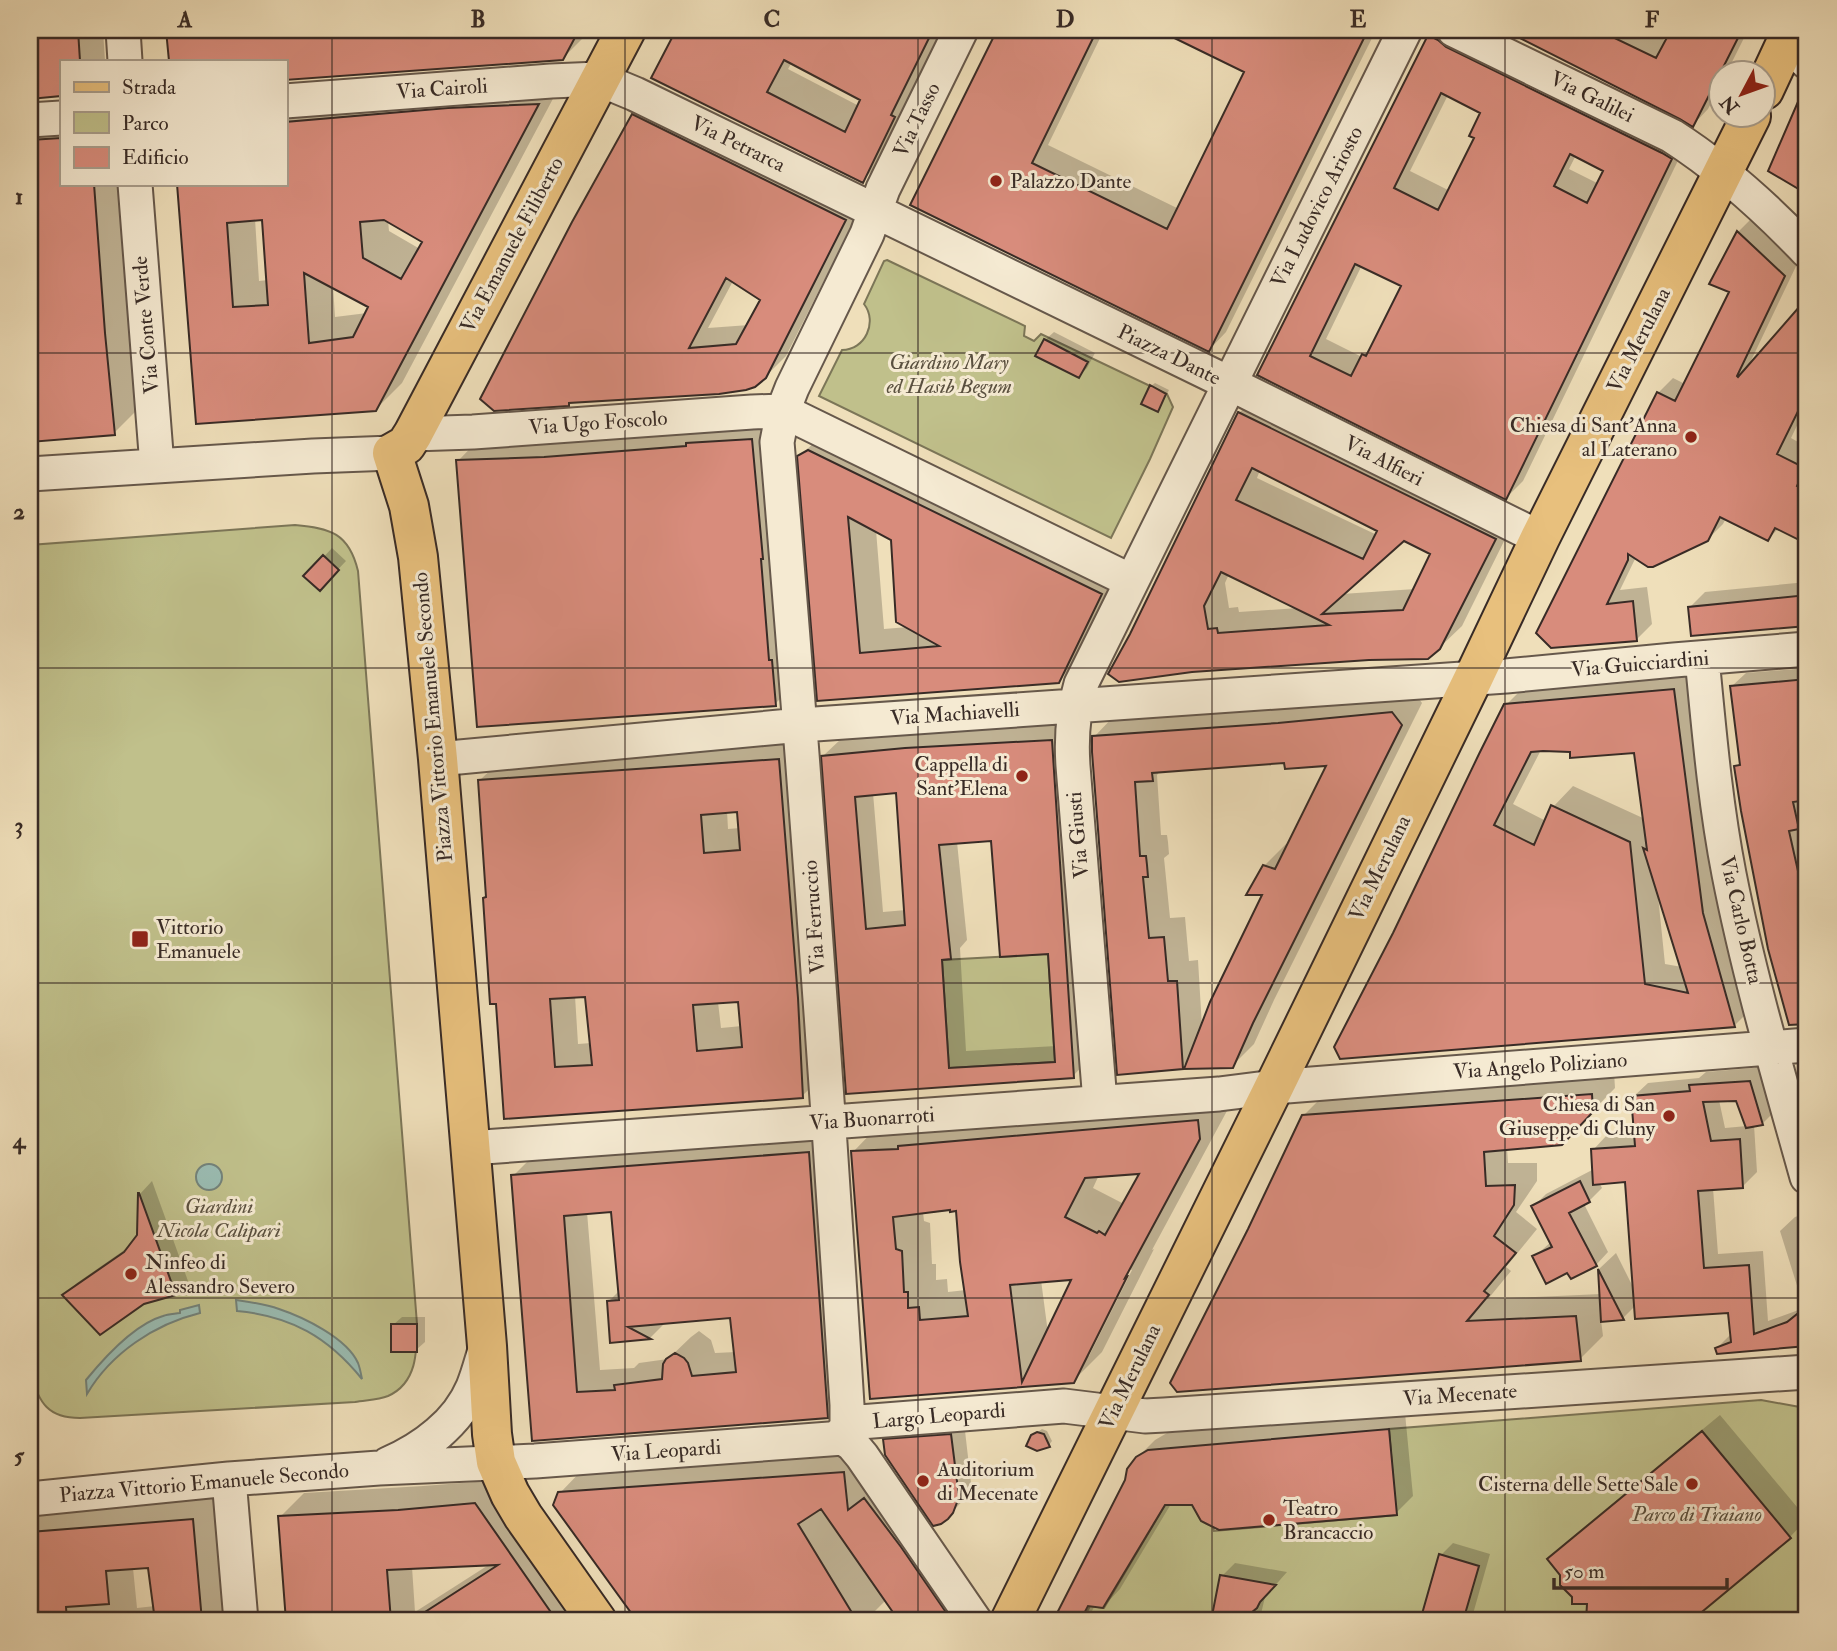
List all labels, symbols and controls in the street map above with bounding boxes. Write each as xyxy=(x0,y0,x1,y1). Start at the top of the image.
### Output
text: A xyxy=(177,5,193,34)
text: B xyxy=(470,5,486,34)
text: C xyxy=(764,5,780,34)
text: D xyxy=(1056,5,1074,34)
text: E xyxy=(1350,5,1367,34)
text: F xyxy=(1645,5,1660,34)
legend xyxy=(60,60,287,186)
north arrow xyxy=(1708,60,1778,130)
street label: Via Galilei xyxy=(1545,65,1639,129)
street label: Via Cairoli xyxy=(395,72,489,106)
text: Strada xyxy=(122,74,176,101)
street label: Via Tasso xyxy=(887,78,947,162)
text: N xyxy=(1715,89,1745,120)
street label: Via Petrarca xyxy=(686,109,790,179)
text: Parco xyxy=(122,110,169,137)
street label: Via Ludovico Ariosto xyxy=(1265,122,1369,292)
text: Edificio xyxy=(122,144,189,171)
street label: Via Emanuele Filiberto xyxy=(454,152,570,338)
place label: Palazzo Dante xyxy=(1010,168,1132,195)
marker: Palazzo Dante xyxy=(988,173,1004,189)
text: 1 xyxy=(15,182,23,211)
street label: Via Conte Verde xyxy=(127,255,165,395)
street label: Via Merulana xyxy=(1601,283,1677,397)
street label: Piazza Dante xyxy=(1113,318,1225,392)
park label: Giardino Mary ed Hasib Begum xyxy=(886,349,1012,400)
street label: Via Ugo Foscolo xyxy=(528,405,668,441)
place label: Chiesa di Sant'Anna al Laterano xyxy=(1510,412,1677,463)
street label: Via Alfieri xyxy=(1340,429,1429,493)
marker: Chiesa di Sant'Anna al Laterano xyxy=(1683,429,1699,445)
text: 2 xyxy=(13,497,25,526)
street label: Piazza Vittorio Emanuele Secondo xyxy=(407,571,459,863)
street label: Via Guicciardini xyxy=(1570,644,1711,683)
street label: Via Machiavelli xyxy=(889,696,1021,732)
place label: Cappella di Sant'Elena xyxy=(914,751,1008,802)
marker: Cappella di Sant'Elena xyxy=(1014,768,1030,784)
street label: Via Giusti xyxy=(1061,790,1095,880)
street label: Via Merulana xyxy=(1343,810,1417,925)
text: 3 xyxy=(15,811,23,840)
street label: Via Carlo Botta xyxy=(1713,853,1769,987)
street label: Via Ferruccio xyxy=(797,859,831,975)
place label: Vittorio Emanuele xyxy=(156,914,241,965)
marker: Vittorio Emanuele xyxy=(130,929,150,949)
street label: Via Angelo Poliziano xyxy=(1452,1046,1628,1086)
place label: Chiesa di San Giuseppe di Cluny xyxy=(1499,1091,1656,1142)
street label: Via Buonarroti xyxy=(808,1101,936,1137)
marker: Chiesa di San Giuseppe di Cluny xyxy=(1661,1108,1677,1124)
text: 4 xyxy=(12,1126,27,1155)
park label: Giardini Nicola Calipari xyxy=(156,1193,281,1244)
place label: Ninfeo di Alessandro Severo xyxy=(144,1249,295,1300)
marker: Ninfeo di Alessandro Severo xyxy=(123,1266,139,1282)
street label: Via Merulana xyxy=(1093,1319,1167,1434)
street label: Via Mecenate xyxy=(1402,1378,1518,1412)
street label: Largo Leopardi xyxy=(871,1397,1007,1435)
street label: Via Leopardi xyxy=(610,1434,722,1468)
text: 5 xyxy=(14,1441,25,1470)
place label: Auditorium di Mecenate xyxy=(936,1456,1039,1507)
street label: Piazza Vittorio Emanuele Secondo xyxy=(58,1457,350,1509)
place label: Cisterna delle Sette Sale xyxy=(1478,1471,1678,1498)
marker: Auditorium di Mecenate xyxy=(915,1473,931,1489)
marker: Cisterna delle Sette Sale xyxy=(1684,1476,1700,1492)
place label: Teatro Brancaccio xyxy=(1283,1495,1373,1546)
park label: Parco di Traiano xyxy=(1631,1501,1762,1528)
marker: Teatro Brancaccio xyxy=(1261,1512,1277,1528)
scale bar xyxy=(1554,1546,1727,1590)
text: 50 m xyxy=(1564,1558,1605,1585)

